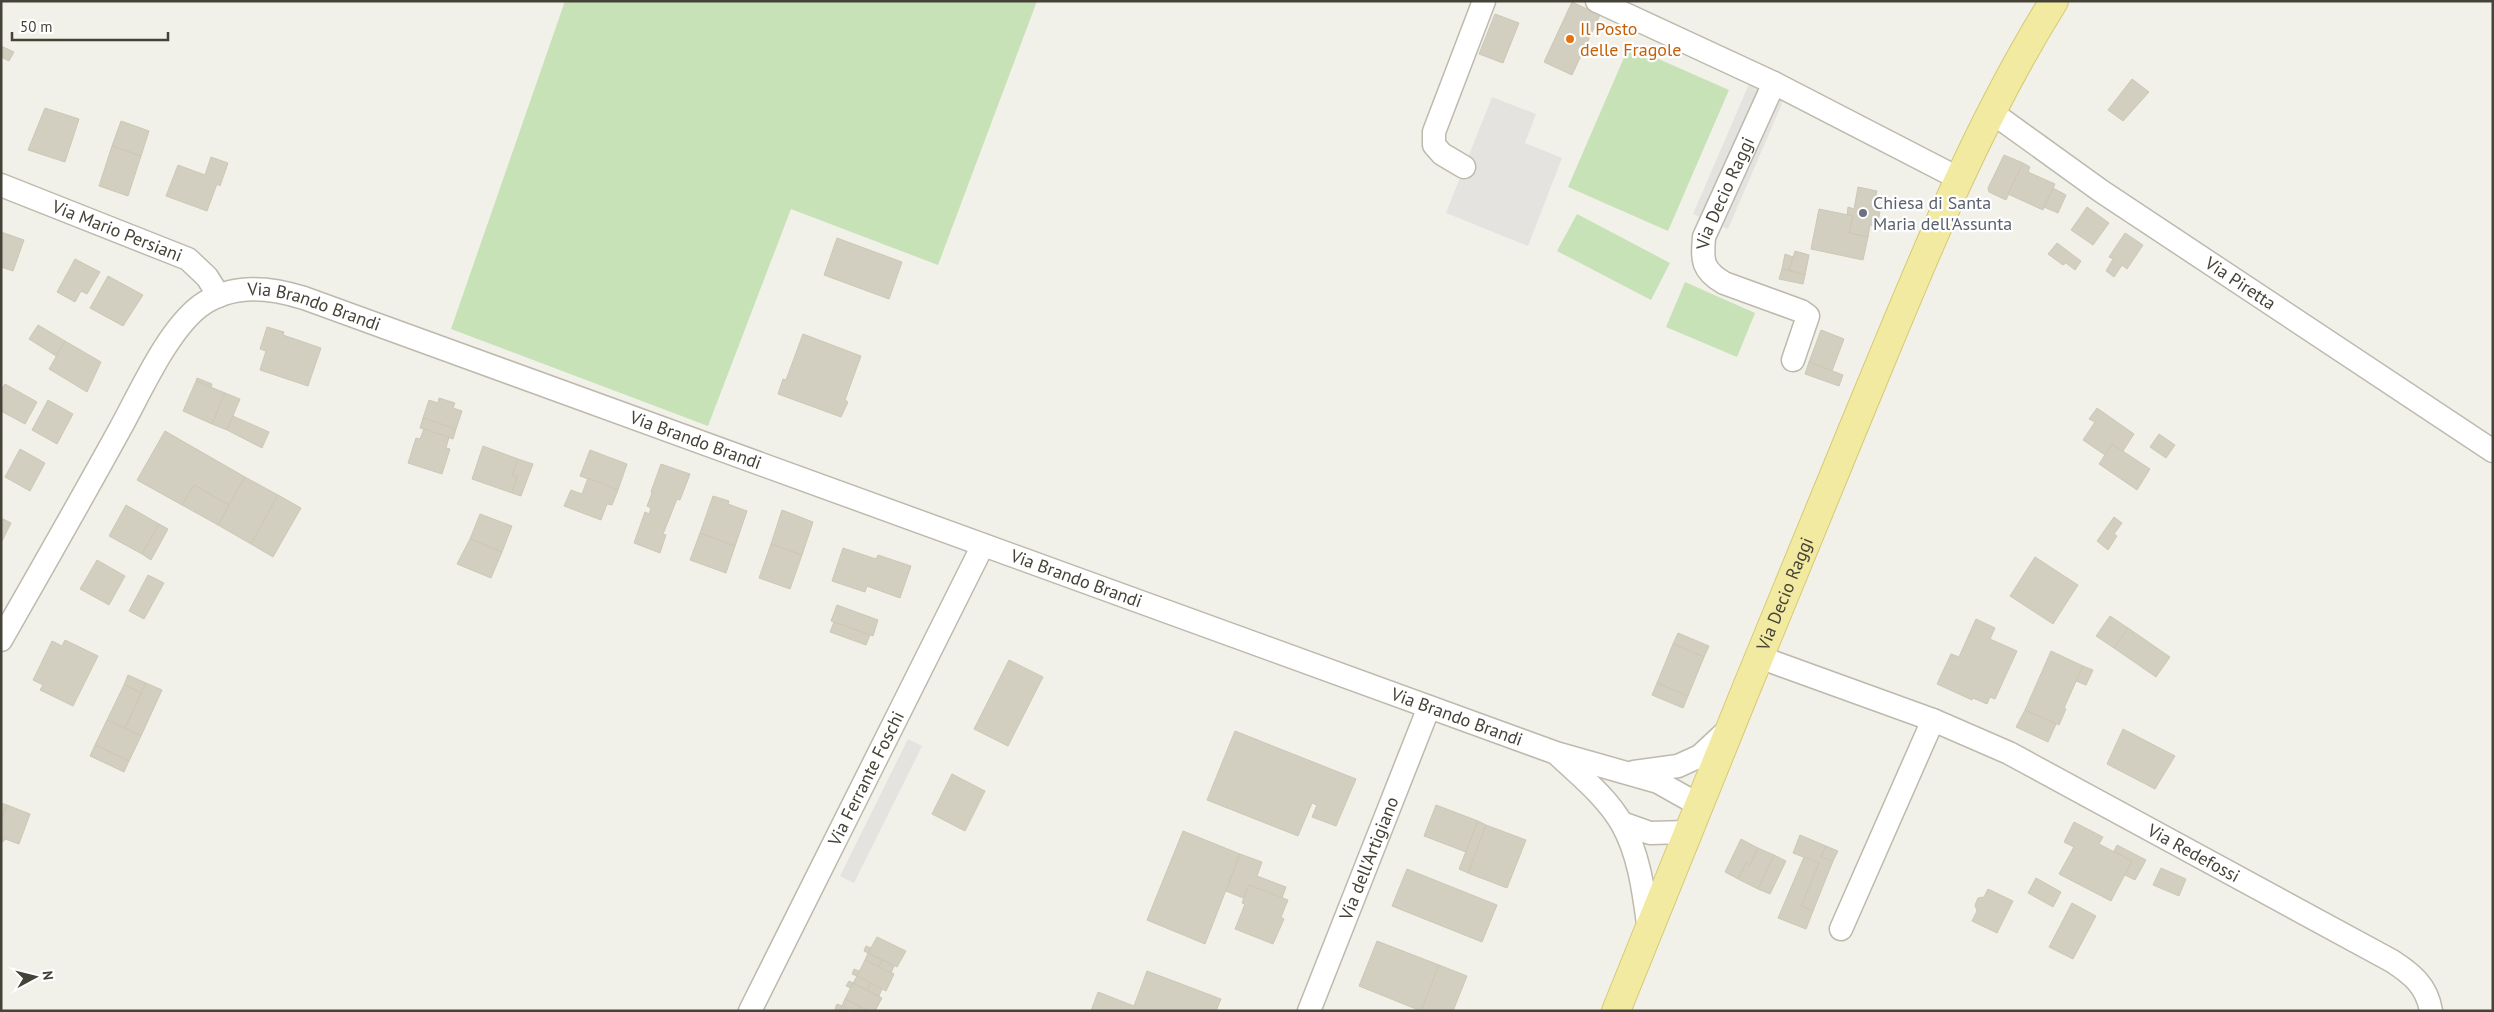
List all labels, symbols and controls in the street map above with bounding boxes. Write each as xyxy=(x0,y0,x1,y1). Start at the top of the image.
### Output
scale bar xyxy=(12,10,169,42)
text: 50 m xyxy=(20,17,53,36)
place label: Il Posto delle Fragole xyxy=(1580,17,1681,61)
marker: Il Posto delle Fragole xyxy=(1564,33,1576,45)
street label: Via Decio Raggi xyxy=(1691,133,1759,251)
place label: Chiesa di Santa Maria dell'Assunta xyxy=(1873,191,2012,235)
street label: Via Mario Persiani xyxy=(48,194,186,267)
marker: Chiesa di Santa Maria dell'Assunta xyxy=(1857,207,1869,219)
street label: Via Piretta xyxy=(2200,251,2280,315)
street label: Via Brando Brandi xyxy=(246,277,384,336)
street label: Via Brando Brandi xyxy=(626,405,765,474)
street label: Via Decio Raggi xyxy=(1751,534,1818,655)
street label: Via Brando Brandi xyxy=(1007,543,1145,613)
street label: Via Brando Brandi xyxy=(1387,682,1526,751)
street label: Via Ferrante Foschi xyxy=(822,707,909,850)
street label: Via dell'Artigiano xyxy=(1334,793,1403,924)
street label: Via Redefossi xyxy=(2143,818,2244,887)
north arrow xyxy=(10,952,60,1002)
text: N xyxy=(38,970,57,981)

